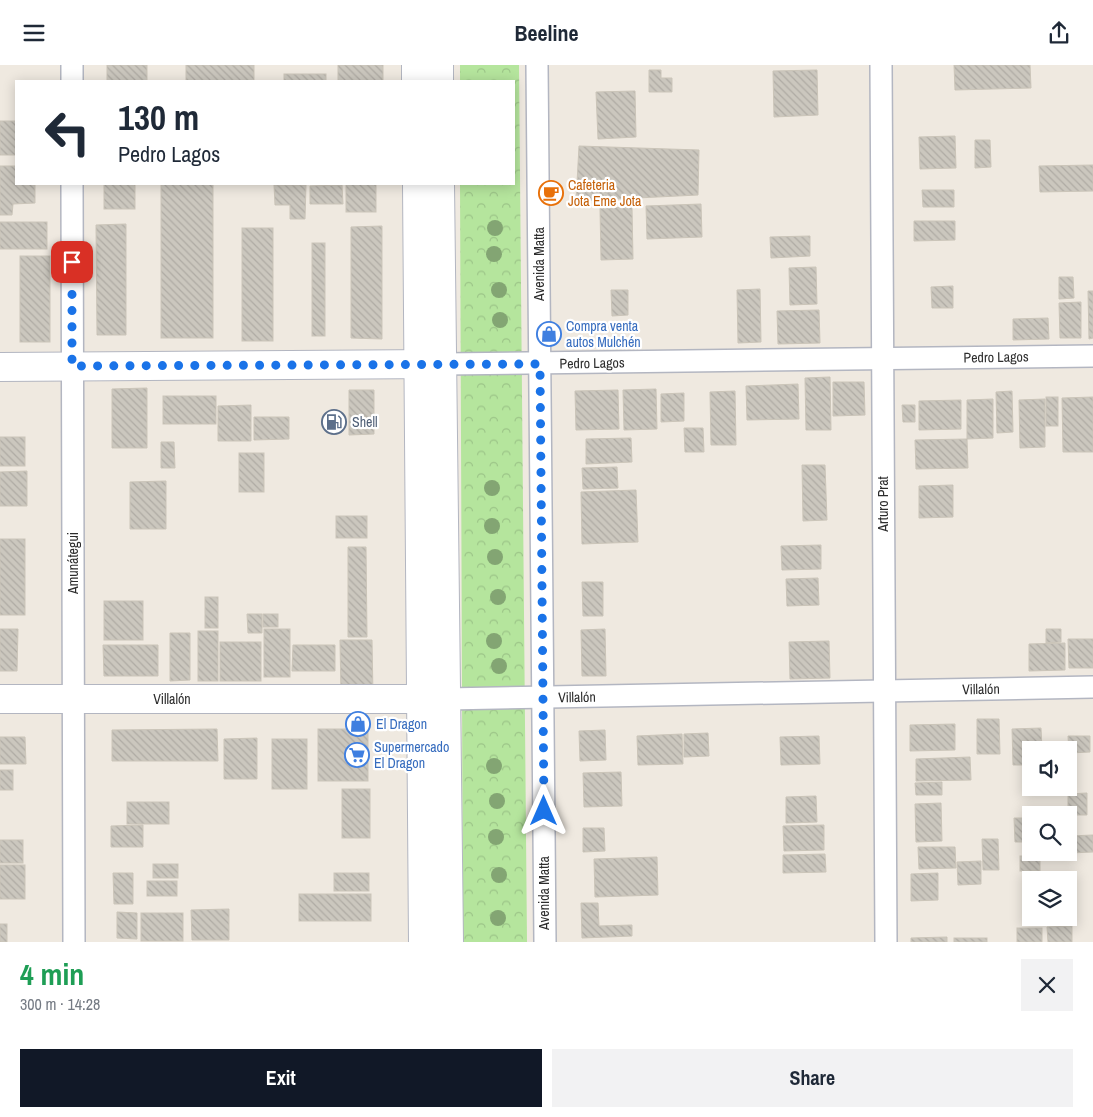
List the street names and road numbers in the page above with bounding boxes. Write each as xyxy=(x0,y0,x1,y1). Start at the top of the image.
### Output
street label: Avenida Matta xyxy=(530,226,548,302)
street label: Pedro Lagos xyxy=(963,347,1029,367)
street label: Pedro Lagos xyxy=(559,353,625,373)
street label: Arturo Prat xyxy=(874,476,892,533)
street label: Amunátegui xyxy=(64,532,82,595)
street label: Villalón xyxy=(962,680,1000,698)
street label: Villalón xyxy=(558,688,596,706)
street label: Villalón xyxy=(153,690,191,708)
street label: Avenida Matta xyxy=(535,855,553,931)

